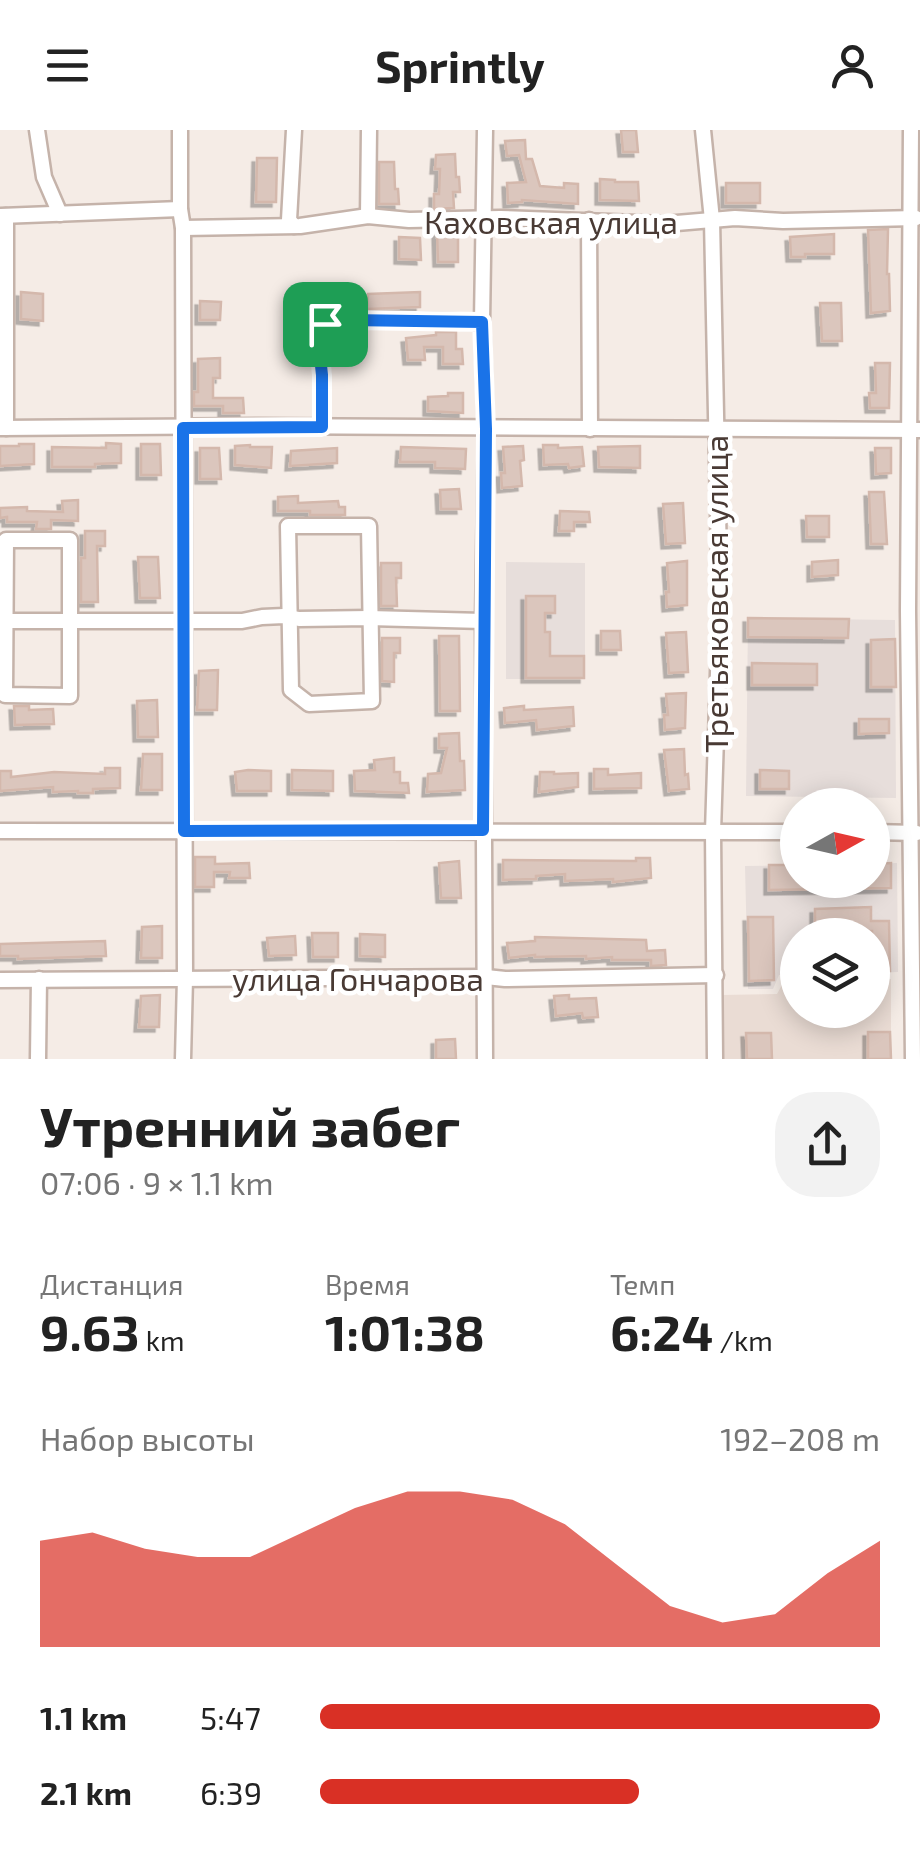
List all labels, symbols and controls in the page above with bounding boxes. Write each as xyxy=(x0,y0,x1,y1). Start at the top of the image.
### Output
icon: menu xyxy=(40,38,95,93)
text: Sprintly xyxy=(375,38,545,92)
icon: person xyxy=(825,38,880,93)
street label: Каховская улица xyxy=(424,202,678,241)
pin xyxy=(283,282,368,367)
icon: arrive xyxy=(298,297,353,352)
street label: Третьяковская улица xyxy=(696,435,735,753)
north arrow xyxy=(780,788,890,898)
map controls xyxy=(780,788,890,1028)
button: layers xyxy=(780,918,890,1028)
street label: улица Гончарова xyxy=(232,959,484,998)
text: Утренний забег xyxy=(40,1092,460,1158)
button: share xyxy=(775,1092,880,1197)
text: 07:06 · 9 × 1.1 km xyxy=(40,1163,274,1201)
text: Дистанция xyxy=(40,1267,183,1301)
text: Время xyxy=(325,1267,410,1301)
text: Темп xyxy=(610,1267,675,1301)
text: 9.63 xyxy=(40,1301,140,1361)
text: 1:01:38 xyxy=(325,1301,485,1361)
text: 6:24 xyxy=(610,1301,713,1361)
text: km xyxy=(140,1323,185,1357)
text: /km xyxy=(713,1323,773,1357)
text: Набор высоты xyxy=(40,1419,255,1457)
text: 192–208 m xyxy=(720,1419,880,1457)
text: 1.1 km xyxy=(40,1698,127,1736)
text: 5:47 xyxy=(200,1698,261,1736)
text: 2.1 km xyxy=(40,1773,132,1811)
text: 6:39 xyxy=(200,1773,262,1811)

